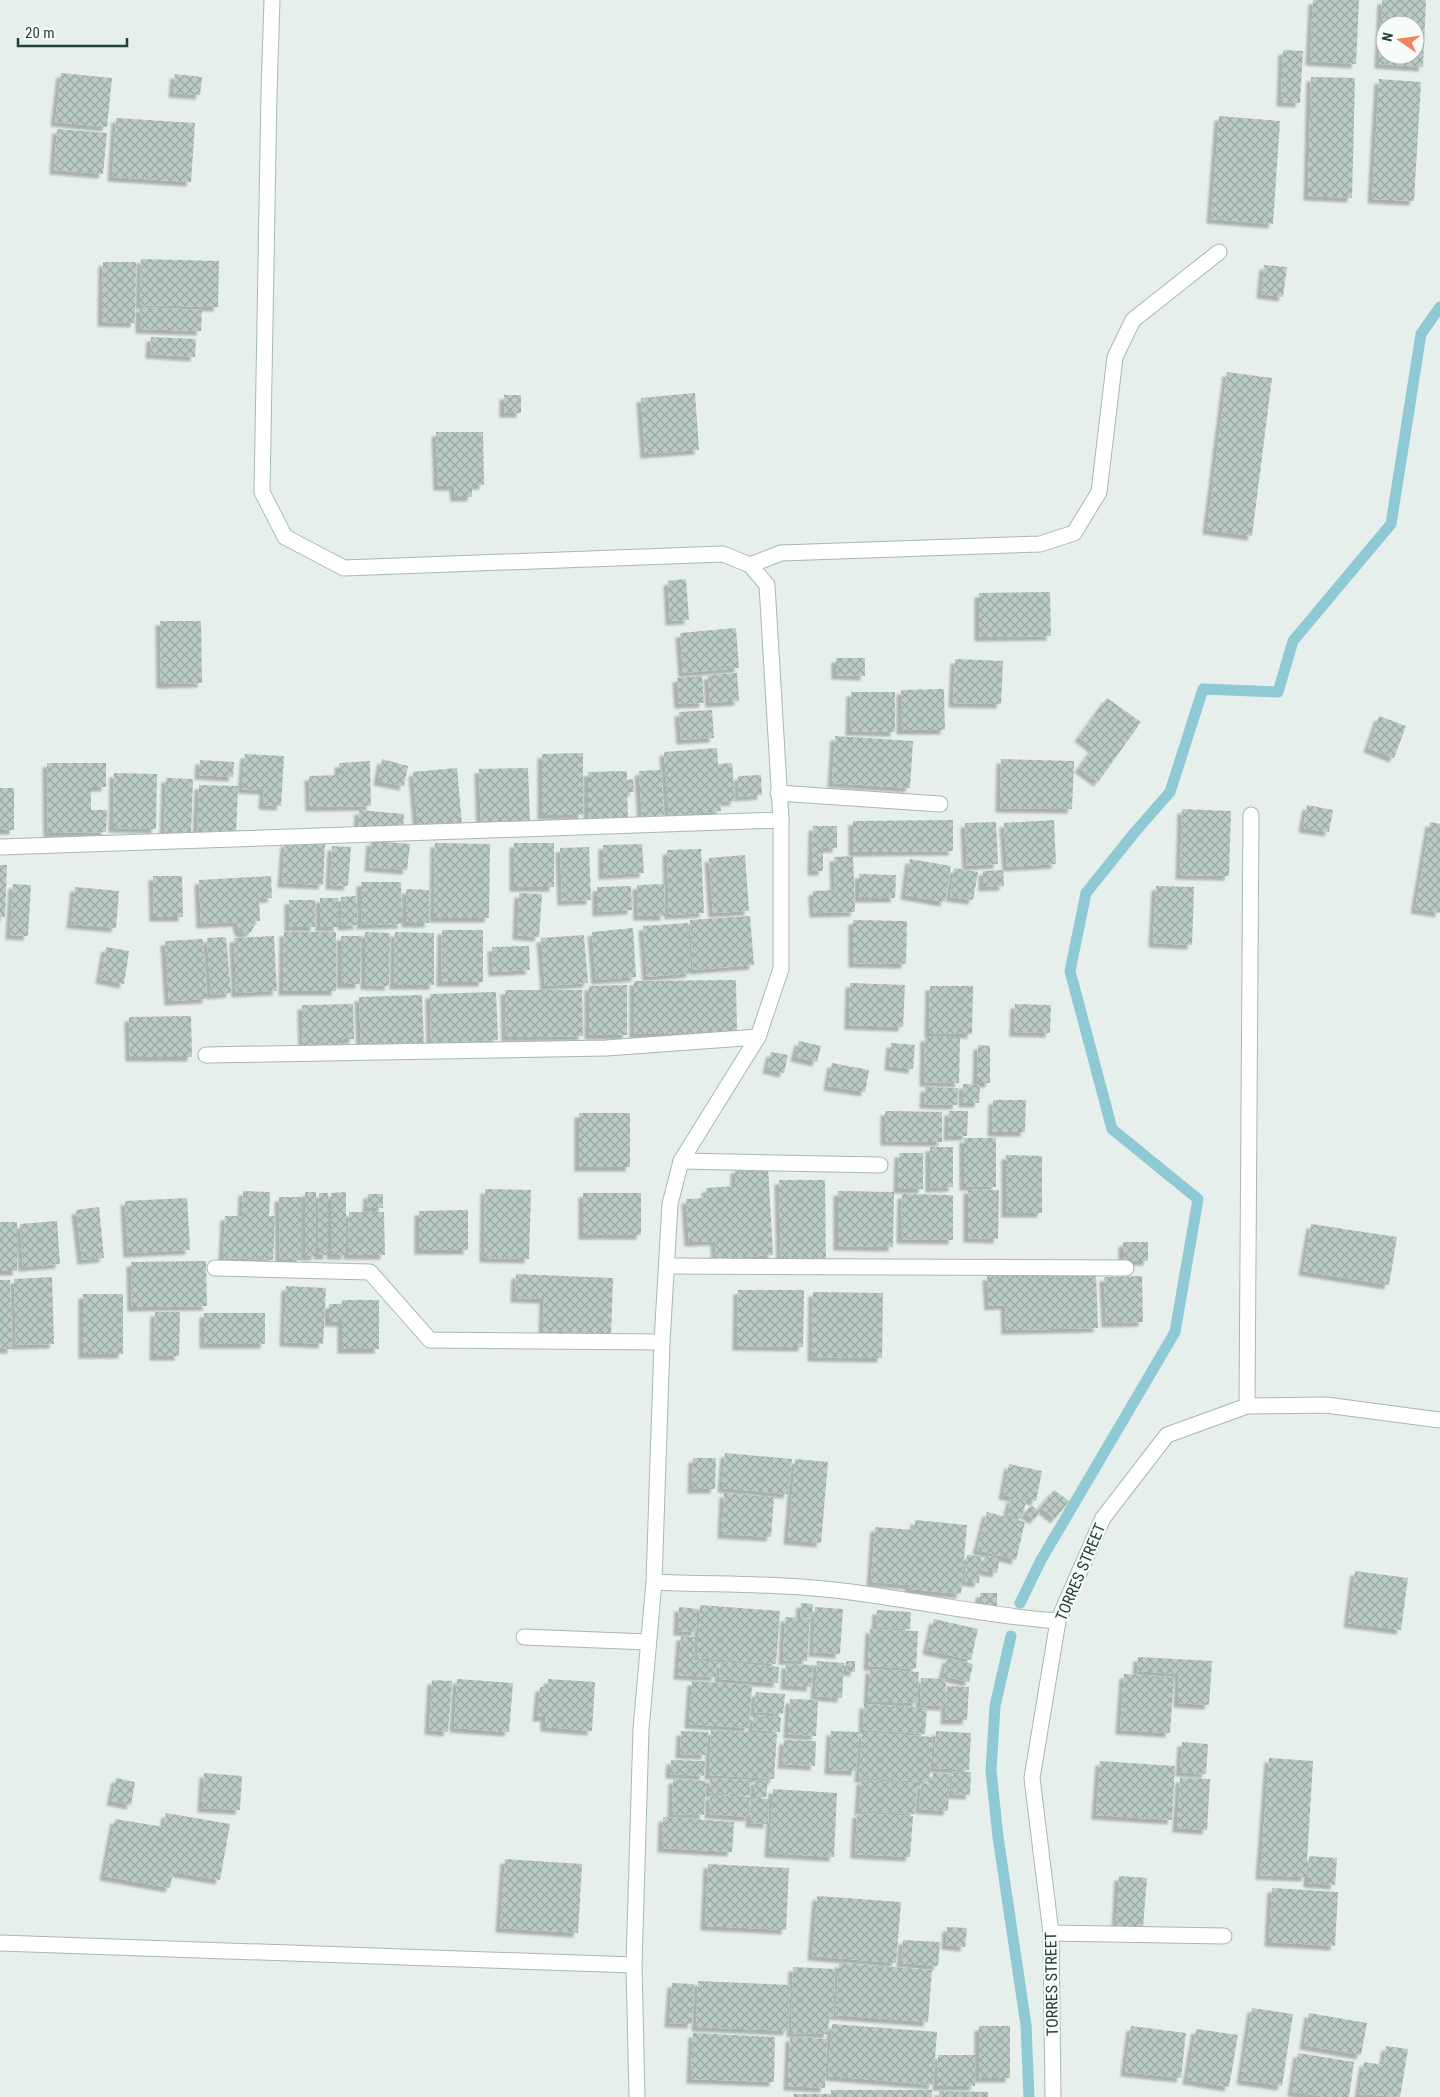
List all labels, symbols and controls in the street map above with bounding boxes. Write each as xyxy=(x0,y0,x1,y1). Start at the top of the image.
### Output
scale bar xyxy=(18,15,126,47)
north arrow xyxy=(1375,15,1425,65)
text: 20 m xyxy=(25,24,55,42)
text: N xyxy=(1379,31,1396,43)
street label: TORRES STREET xyxy=(1051,1521,1110,1624)
street label: TORRES STREET xyxy=(1041,1932,1062,2036)

